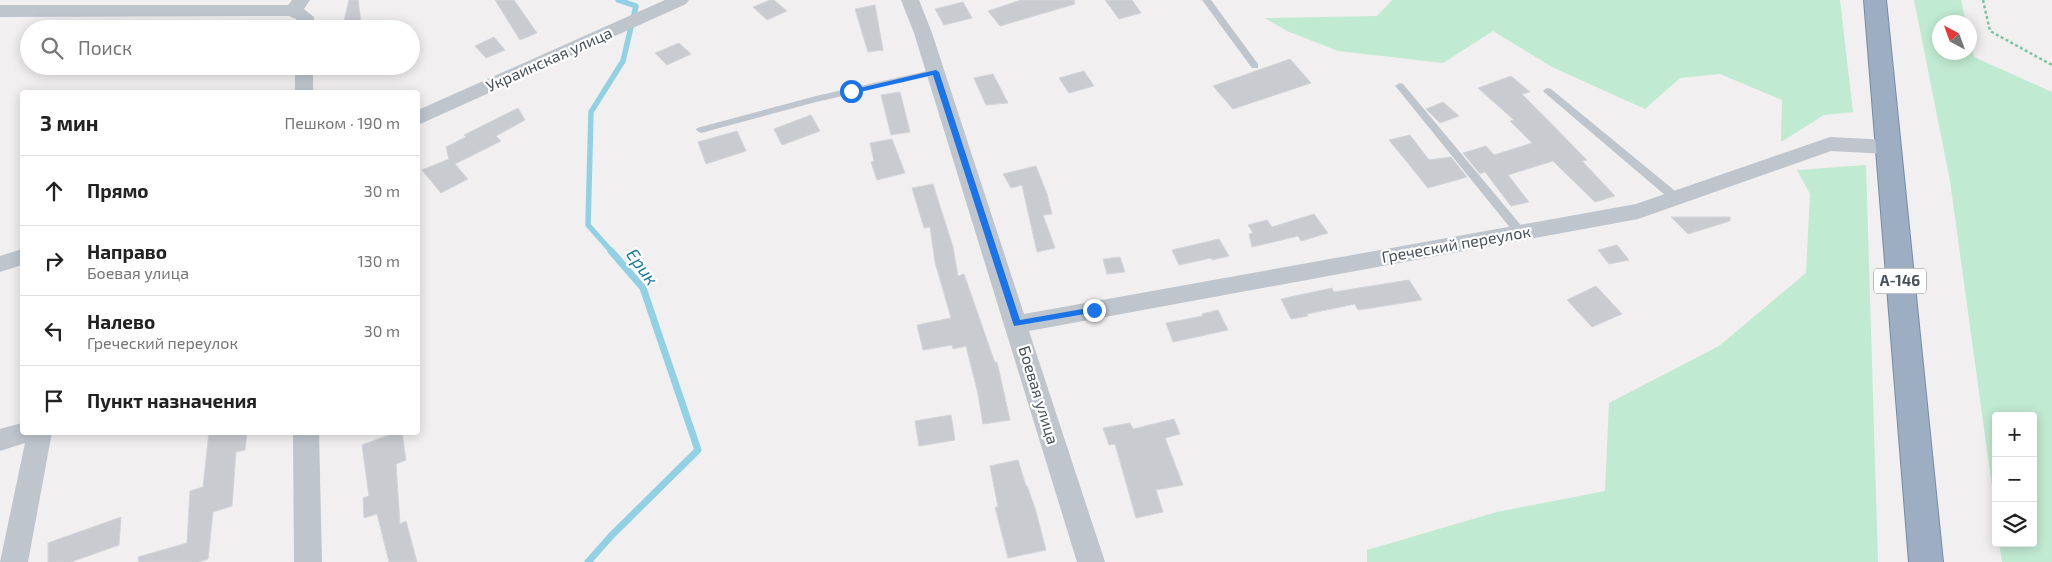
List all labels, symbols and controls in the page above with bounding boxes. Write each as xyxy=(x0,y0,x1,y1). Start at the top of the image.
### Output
north arrow xyxy=(1932,15,1977,60)
search box xyxy=(20,20,420,75)
street label: Украинская улица xyxy=(483,22,615,96)
icon: search xyxy=(38,34,66,62)
text: Поиск xyxy=(78,36,132,59)
route start xyxy=(840,80,863,103)
text: 3 мин xyxy=(40,110,98,135)
text: Пешком · 190 m xyxy=(284,113,400,132)
icon: ahead xyxy=(40,177,68,205)
text: Прямо xyxy=(87,179,149,202)
text: 30 m xyxy=(364,181,400,200)
street label: Греческий переулок xyxy=(1380,221,1533,267)
text: Направо xyxy=(87,240,167,263)
water label: Ерик xyxy=(622,244,664,290)
icon: right xyxy=(40,247,68,275)
text: 130 m xyxy=(358,251,400,270)
text: Боевая улица xyxy=(87,263,189,282)
road number: А-146 xyxy=(1874,268,1926,294)
route end xyxy=(1083,299,1106,322)
text: Налево xyxy=(87,310,155,333)
icon: left xyxy=(40,317,68,345)
text: 30 m xyxy=(364,321,400,340)
text: Греческий переулок xyxy=(87,333,238,352)
street label: Боевая улица xyxy=(1015,343,1063,447)
icon: arrive xyxy=(40,387,68,415)
text: Пункт назначения xyxy=(87,389,257,412)
map controls xyxy=(1992,412,2037,547)
button: + xyxy=(1992,412,2037,457)
button: − xyxy=(1992,457,2037,502)
button: layers xyxy=(1992,502,2037,547)

